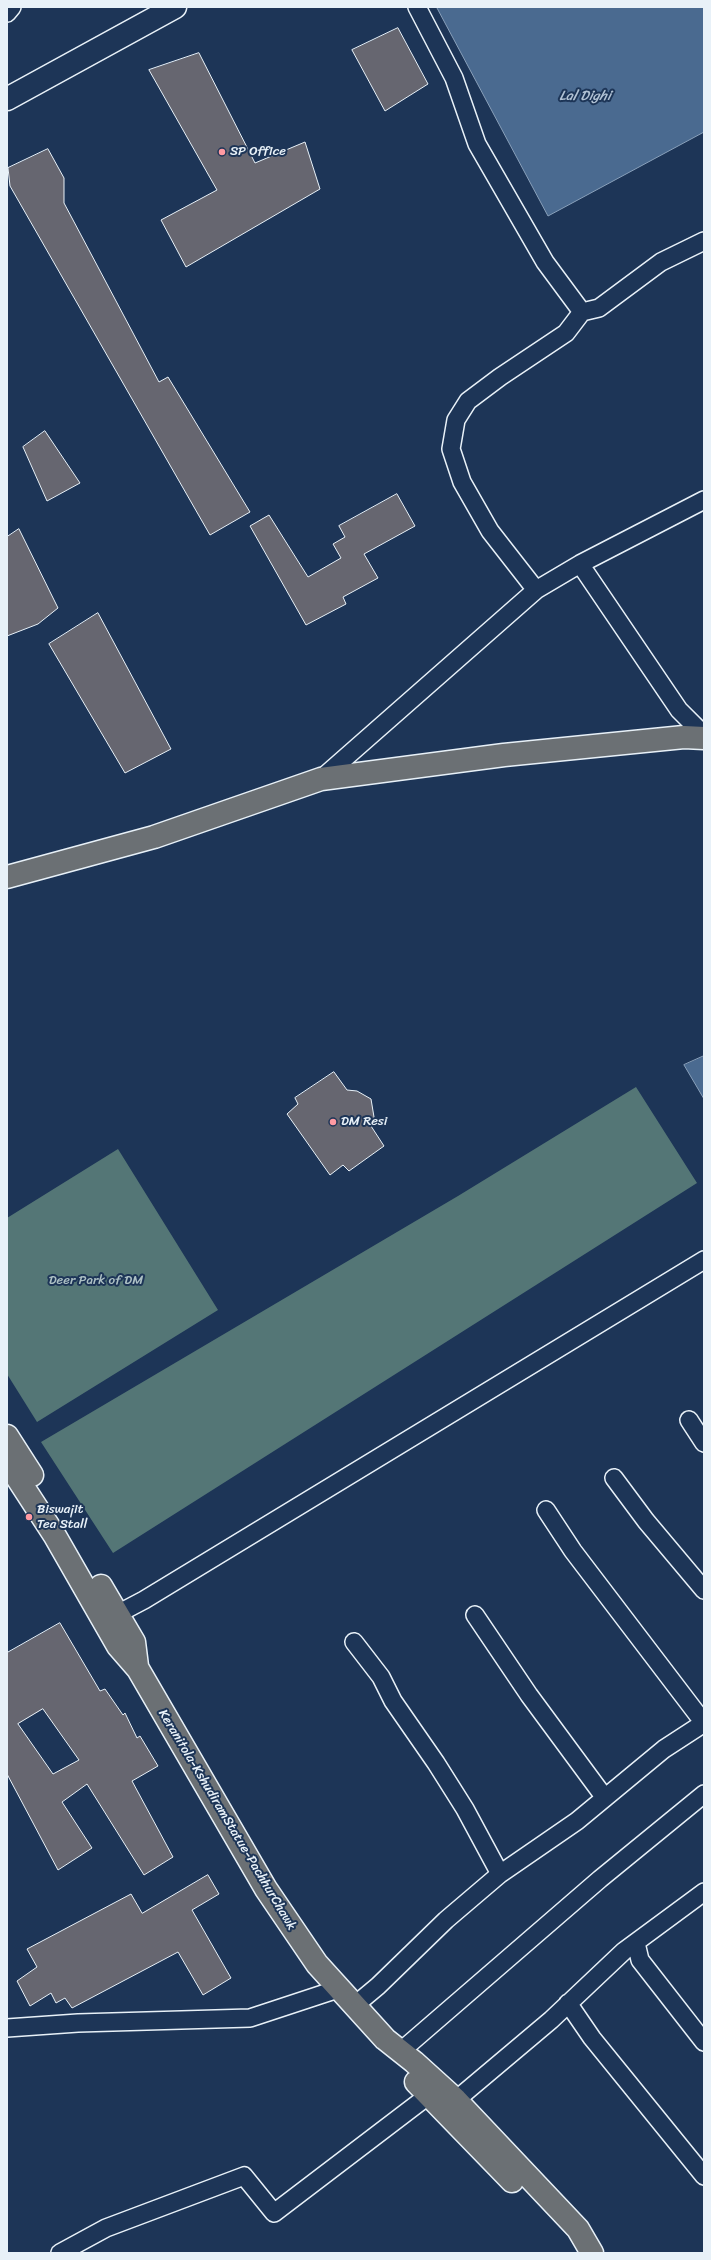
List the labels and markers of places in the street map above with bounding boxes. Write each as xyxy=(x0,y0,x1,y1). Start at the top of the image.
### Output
place label: SP Office xyxy=(230,144,286,160)
marker: SP Office xyxy=(217,147,227,157)
place label: DM Resi xyxy=(341,1114,387,1130)
marker: DM Resi xyxy=(328,1117,338,1127)
place label: Biswajit Tea Stall xyxy=(37,1502,87,1533)
marker: Biswajit Tea Stall xyxy=(24,1512,34,1522)

